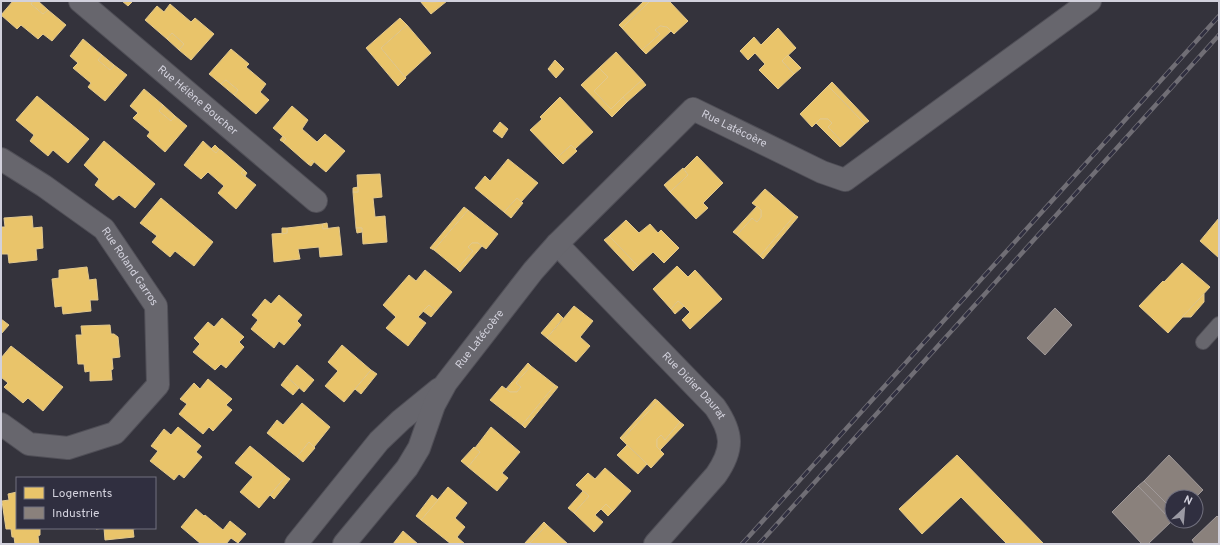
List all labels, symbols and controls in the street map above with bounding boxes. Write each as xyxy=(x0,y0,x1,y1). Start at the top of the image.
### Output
street label: Rue Hélène Boucher xyxy=(154,63,241,139)
street label: Rue Latécoère xyxy=(699,107,769,151)
street label: Rue Roland Garros xyxy=(98,225,161,309)
street label: Rue Latécoère xyxy=(453,307,507,372)
street label: Rue Didier Daurat xyxy=(659,349,728,422)
legend xyxy=(16,477,156,529)
text: Logements xyxy=(52,486,112,502)
north arrow xyxy=(1164,489,1204,529)
text: N xyxy=(1181,493,1195,509)
text: Industrie xyxy=(52,506,100,522)

